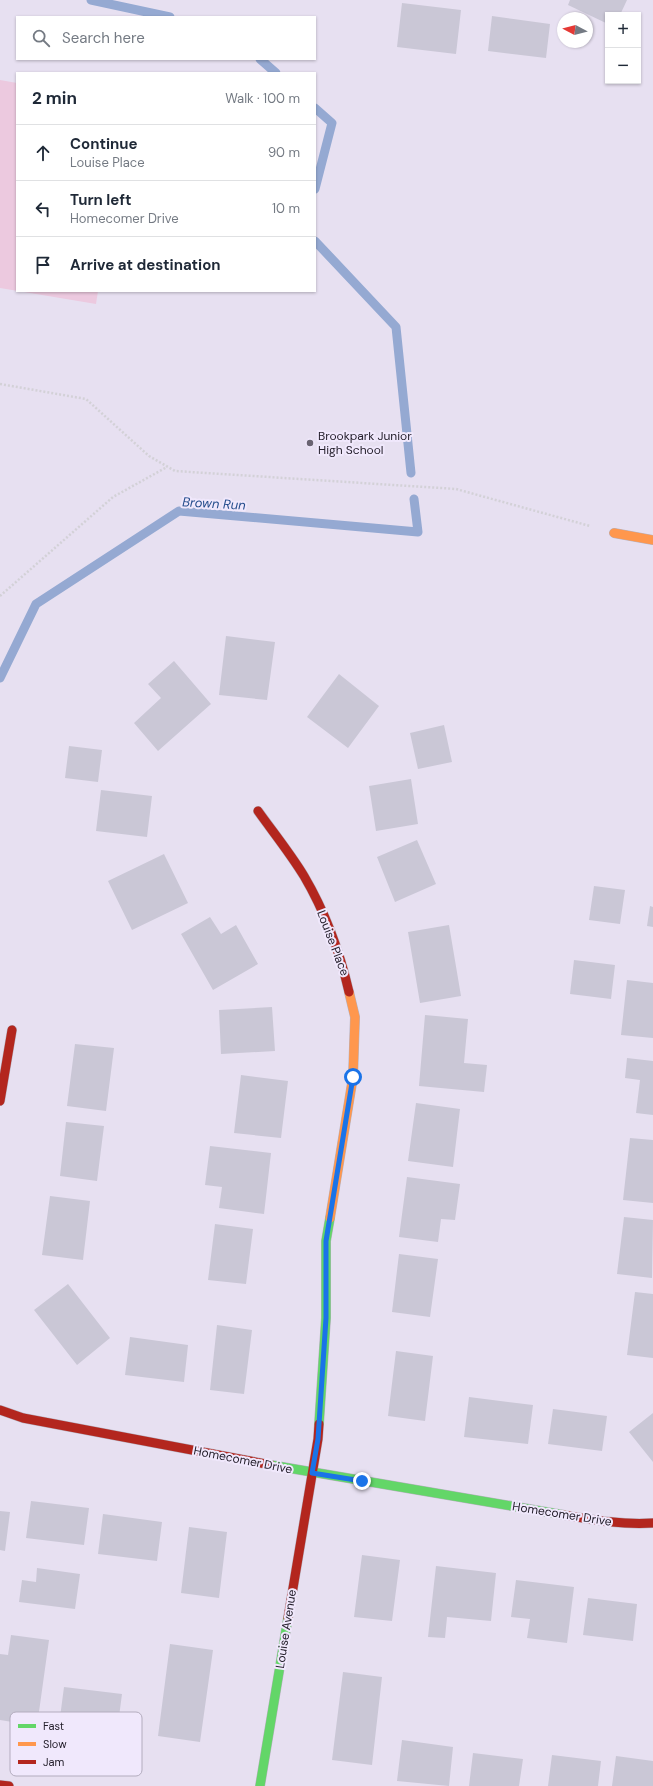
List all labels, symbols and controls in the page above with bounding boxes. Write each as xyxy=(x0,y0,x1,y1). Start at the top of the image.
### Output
north arrow xyxy=(557,12,593,48)
map controls xyxy=(605,12,641,84)
button: + xyxy=(605,12,641,48)
search box xyxy=(16,16,316,60)
icon: search xyxy=(30,27,52,49)
text: Search here xyxy=(62,28,145,48)
button: − xyxy=(605,48,641,84)
text: 2 min xyxy=(32,87,77,109)
text: Walk · 100 m xyxy=(225,90,300,107)
text: Continue xyxy=(70,134,138,154)
icon: ahead xyxy=(32,142,54,164)
text: 90 m xyxy=(268,144,300,161)
text: Louise Place xyxy=(70,154,145,171)
text: Turn left xyxy=(70,190,131,210)
icon: left xyxy=(32,198,54,220)
text: 10 m xyxy=(272,200,300,217)
text: Homecomer Drive xyxy=(70,210,179,227)
icon: arrive xyxy=(32,254,54,276)
text: Arrive at destination xyxy=(70,255,221,275)
place label: Brookpark Junior High School xyxy=(318,428,412,458)
marker: Brookpark Junior High School xyxy=(305,438,315,448)
water label: Brown Run xyxy=(182,493,246,514)
street label: Louise Place xyxy=(313,908,353,978)
route start xyxy=(344,1068,362,1086)
street label: Homecomer Drive xyxy=(192,1443,294,1477)
route end xyxy=(353,1472,371,1490)
street label: Homecomer Drive xyxy=(511,1498,613,1530)
street label: Louise Avenue xyxy=(272,1588,300,1670)
legend xyxy=(10,1712,142,1776)
text: Fast xyxy=(43,1719,64,1733)
text: Slow xyxy=(43,1737,67,1751)
text: Jam xyxy=(43,1755,64,1769)

